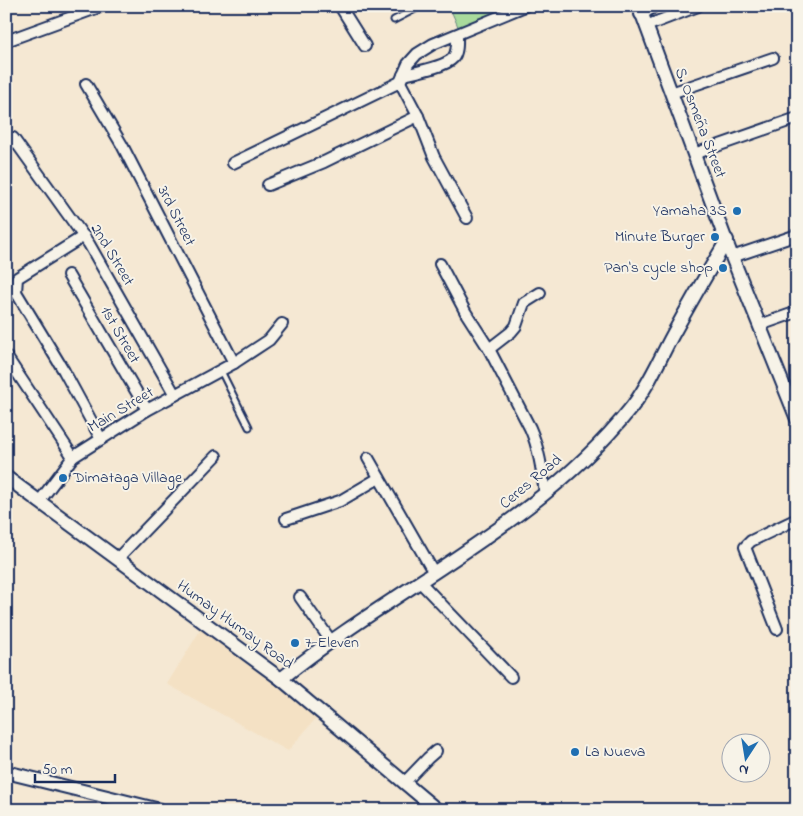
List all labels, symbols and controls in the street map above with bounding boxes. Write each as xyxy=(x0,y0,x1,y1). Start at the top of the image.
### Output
street label: S. Osmeña Street xyxy=(668,64,732,182)
street label: 3rd Street xyxy=(151,182,202,251)
place label: Yamaha 3S xyxy=(653,199,727,223)
marker: Yamaha 3S xyxy=(731,205,743,217)
street label: 2nd Street xyxy=(84,219,140,291)
place label: Minute Burger xyxy=(615,225,705,249)
marker: Minute Burger xyxy=(709,231,721,243)
place label: Pan's cycle shop xyxy=(604,256,713,280)
marker: Pan's cycle shop xyxy=(717,262,729,274)
street label: 1st Street xyxy=(94,302,146,369)
street label: Main Street xyxy=(83,380,159,439)
street label: Ceres Road xyxy=(495,449,567,515)
place label: Dimataga Village xyxy=(72,466,183,490)
marker: Dimataga Village xyxy=(57,472,69,484)
street label: Humay Humay Road xyxy=(172,574,298,676)
place label: 7-Eleven xyxy=(305,631,359,655)
marker: 7-Eleven xyxy=(289,637,301,649)
north arrow xyxy=(720,734,770,784)
place label: La Nueva xyxy=(585,740,645,764)
marker: La Nueva xyxy=(569,746,581,758)
scale bar xyxy=(35,751,115,783)
text: N xyxy=(737,758,750,781)
text: 50 m xyxy=(42,759,73,781)

